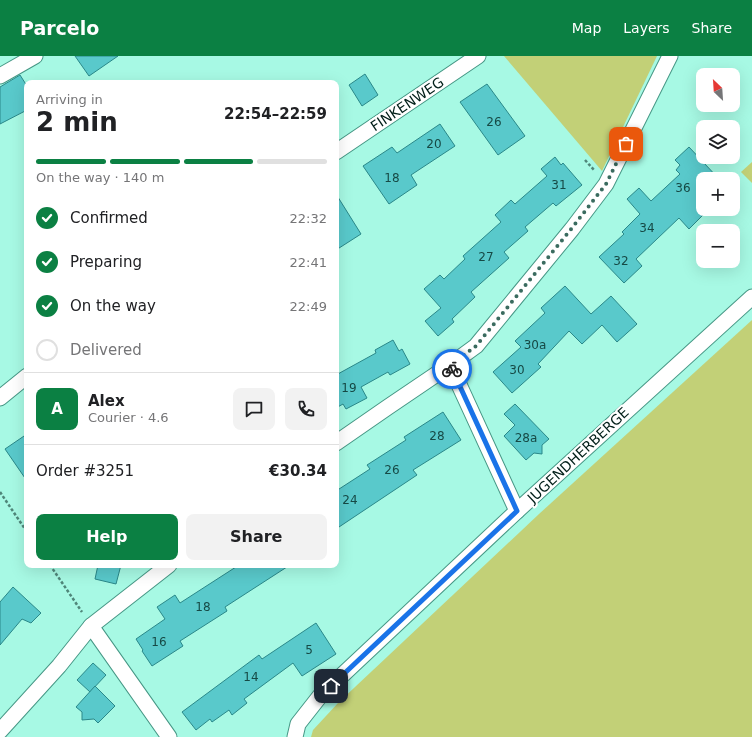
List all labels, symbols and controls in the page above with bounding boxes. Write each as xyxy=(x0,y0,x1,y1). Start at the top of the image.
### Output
text: Parcelo xyxy=(20,17,99,39)
text: Map xyxy=(572,20,601,36)
text: Layers xyxy=(623,20,670,36)
text: Share xyxy=(692,20,732,36)
north arrow xyxy=(696,68,740,112)
map controls xyxy=(696,68,740,268)
street label: FINKENWEG xyxy=(367,74,447,134)
text: Arriving in xyxy=(36,92,103,107)
text: 22:54–22:59 xyxy=(224,105,327,123)
text: 2 min xyxy=(36,107,118,137)
house number: 26 xyxy=(486,115,502,129)
button: layers xyxy=(696,120,740,164)
pin xyxy=(609,127,643,161)
icon: bag xyxy=(615,133,637,155)
house number: 20 xyxy=(426,137,442,151)
text: On the way · 140 m xyxy=(36,170,164,185)
house number: 18 xyxy=(384,171,400,185)
button: + xyxy=(696,172,740,216)
house number: 31 xyxy=(551,178,567,192)
house number: 36 xyxy=(675,181,691,195)
icon: check xyxy=(36,207,58,229)
text: Confirmed xyxy=(70,209,148,227)
text: 22:32 xyxy=(290,211,327,226)
house number: 34 xyxy=(639,221,655,235)
button: − xyxy=(696,224,740,268)
house number: 27 xyxy=(478,250,494,264)
icon: check xyxy=(36,251,58,273)
text: Preparing xyxy=(70,253,142,271)
house number: 32 xyxy=(613,254,629,268)
text: 22:41 xyxy=(290,255,327,270)
icon: check xyxy=(36,295,58,317)
text: On the way xyxy=(70,297,156,315)
text: 22:49 xyxy=(290,299,327,314)
house number: 30a xyxy=(524,338,546,352)
text: Delivered xyxy=(70,341,142,359)
courier xyxy=(432,349,472,389)
icon: bike xyxy=(441,358,463,380)
house number: 30 xyxy=(509,363,525,377)
house number: 19 xyxy=(341,381,357,395)
button: chat xyxy=(233,388,275,430)
button: phone xyxy=(285,388,327,430)
text: Alex xyxy=(88,392,125,410)
text: A xyxy=(51,400,63,418)
street label: JUGENDHERBERGE xyxy=(523,404,632,507)
text: Courier · 4.6 xyxy=(88,410,169,425)
house number: 28 xyxy=(429,429,445,443)
house number: 28a xyxy=(515,431,537,445)
text: Order #3251 xyxy=(36,462,134,480)
text: €30.34 xyxy=(269,462,327,480)
house number: 26 xyxy=(384,463,400,477)
house number: 24 xyxy=(342,493,358,507)
button: Help xyxy=(36,514,178,560)
button: Share xyxy=(186,514,327,560)
house number: 18 xyxy=(195,600,211,614)
house number: 16 xyxy=(151,635,167,649)
house number: 5 xyxy=(305,643,313,657)
pin xyxy=(314,669,348,703)
house number: 14 xyxy=(243,670,259,684)
icon: home xyxy=(320,675,342,697)

